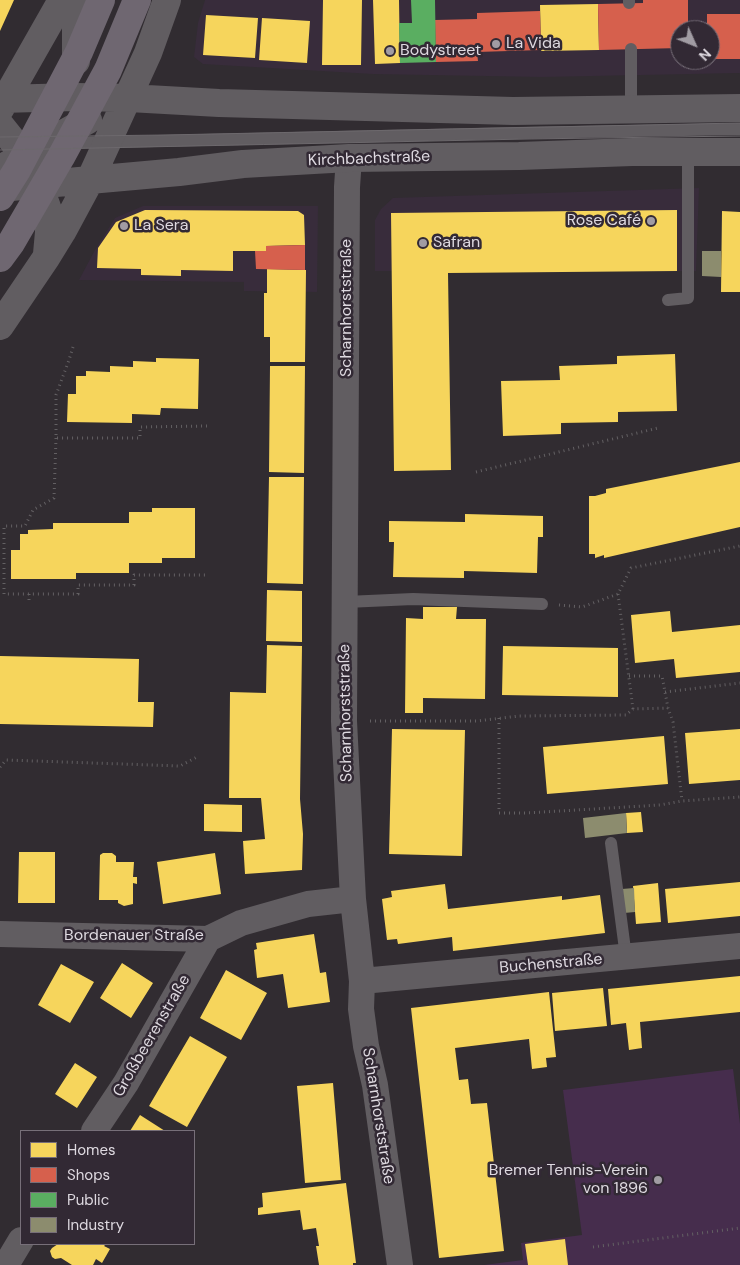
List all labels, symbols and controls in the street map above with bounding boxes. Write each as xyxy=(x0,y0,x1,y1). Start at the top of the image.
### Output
north arrow xyxy=(670,20,720,70)
place label: La Vida xyxy=(506,34,561,54)
marker: La Vida xyxy=(490,38,502,50)
place label: Bodystreet xyxy=(400,41,481,61)
marker: Bodystreet xyxy=(384,45,396,57)
text: N xyxy=(695,45,715,65)
street label: Kirchbachstraße xyxy=(308,147,430,171)
place label: Rose Café xyxy=(567,211,641,231)
marker: Rose Café xyxy=(645,215,657,227)
place label: La Sera xyxy=(134,216,188,236)
marker: La Sera xyxy=(118,220,130,232)
place label: Safran xyxy=(433,233,480,253)
marker: Safran xyxy=(417,237,429,249)
street label: Scharnhorststraße xyxy=(337,239,357,377)
street label: Scharnhorststraße xyxy=(335,644,357,782)
street label: Bordenauer Straße xyxy=(64,926,204,946)
street label: Buchenstraße xyxy=(499,950,603,978)
street label: Großbeerenstraße xyxy=(109,971,195,1101)
street label: Scharnhorststraße xyxy=(358,1046,398,1186)
legend xyxy=(20,1130,195,1245)
text: Homes xyxy=(67,1140,116,1160)
place label: Bremer Tennis-Verein von 1896 xyxy=(489,1161,648,1199)
text: Shops xyxy=(67,1165,110,1185)
marker: Bremer Tennis-Verein von 1896 xyxy=(652,1174,664,1186)
text: Public xyxy=(67,1190,109,1210)
text: Industry xyxy=(67,1215,124,1235)

